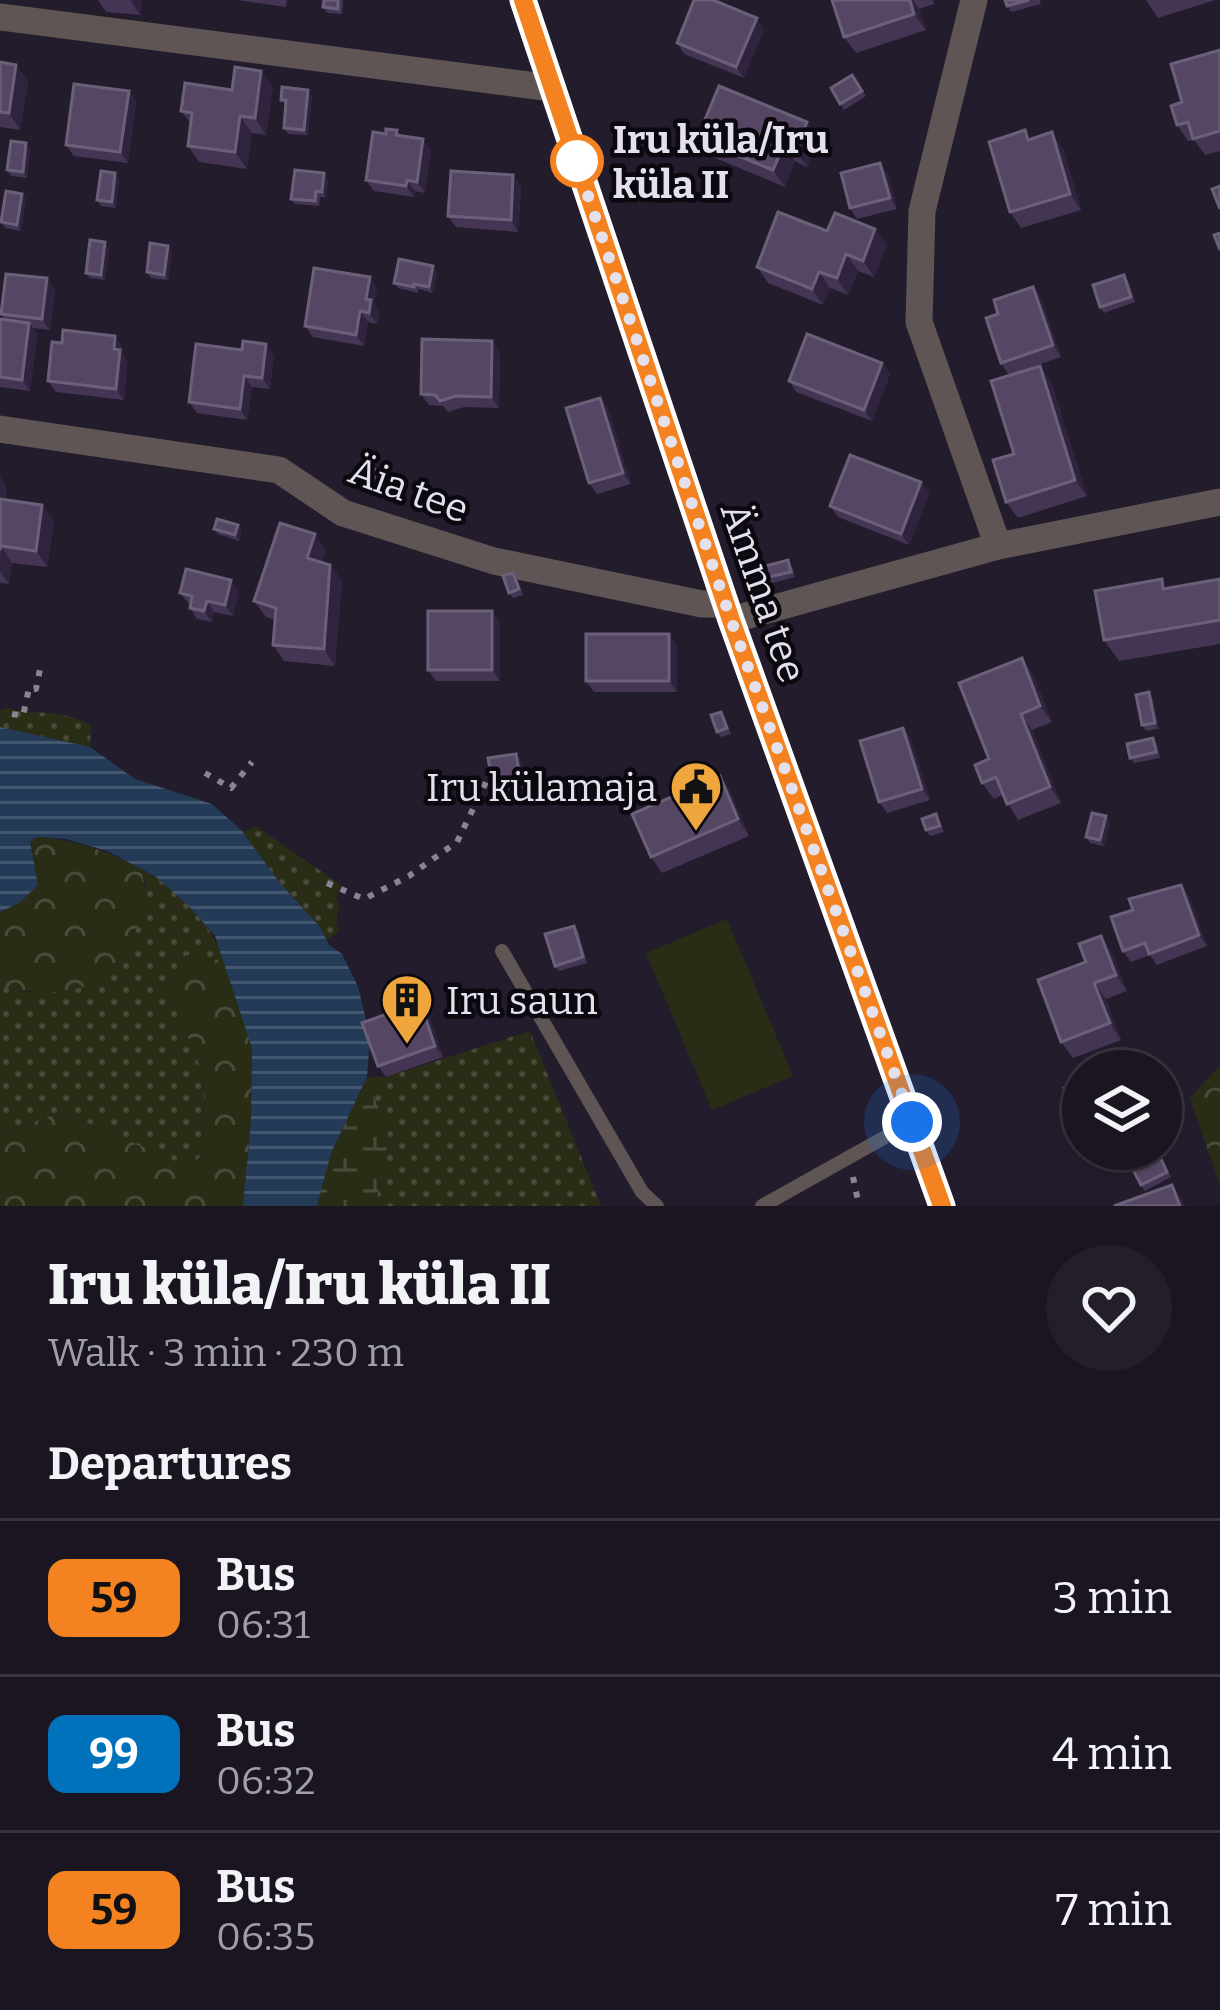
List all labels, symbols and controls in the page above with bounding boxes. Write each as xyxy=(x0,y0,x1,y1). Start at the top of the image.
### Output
place label: Iru küla/Iru küla II xyxy=(613,117,829,208)
marker: Iru küla/Iru küla II xyxy=(552,136,602,186)
street label: Äia tee xyxy=(343,447,474,533)
street label: Ämma tee xyxy=(711,497,815,688)
public building icon: Iru külamaja xyxy=(668,759,724,833)
place label: Iru külamaja xyxy=(426,765,657,811)
building icon: Iru saun xyxy=(379,972,435,1046)
place label: Iru saun xyxy=(446,978,598,1024)
map controls xyxy=(1062,1050,1182,1170)
button: layers xyxy=(1062,1050,1182,1170)
your location xyxy=(882,1092,942,1152)
button: heart xyxy=(1046,1245,1172,1371)
text: Iru küla/Iru küla II xyxy=(48,1251,551,1319)
text: Walk · 3 min · 230 m xyxy=(48,1330,404,1376)
text: Departures xyxy=(48,1437,292,1491)
text: Bus xyxy=(216,1548,295,1602)
text: 3 min xyxy=(1053,1571,1172,1625)
text: 59 xyxy=(90,1573,138,1623)
text: 06:31 xyxy=(216,1602,310,1648)
text: Bus xyxy=(216,1704,295,1758)
text: 4 min xyxy=(1052,1727,1172,1781)
text: 99 xyxy=(89,1729,139,1779)
text: 06:32 xyxy=(216,1758,316,1804)
text: Bus xyxy=(216,1860,295,1914)
text: 7 min xyxy=(1056,1883,1172,1937)
text: 59 xyxy=(90,1885,138,1935)
text: 06:35 xyxy=(216,1914,315,1960)

